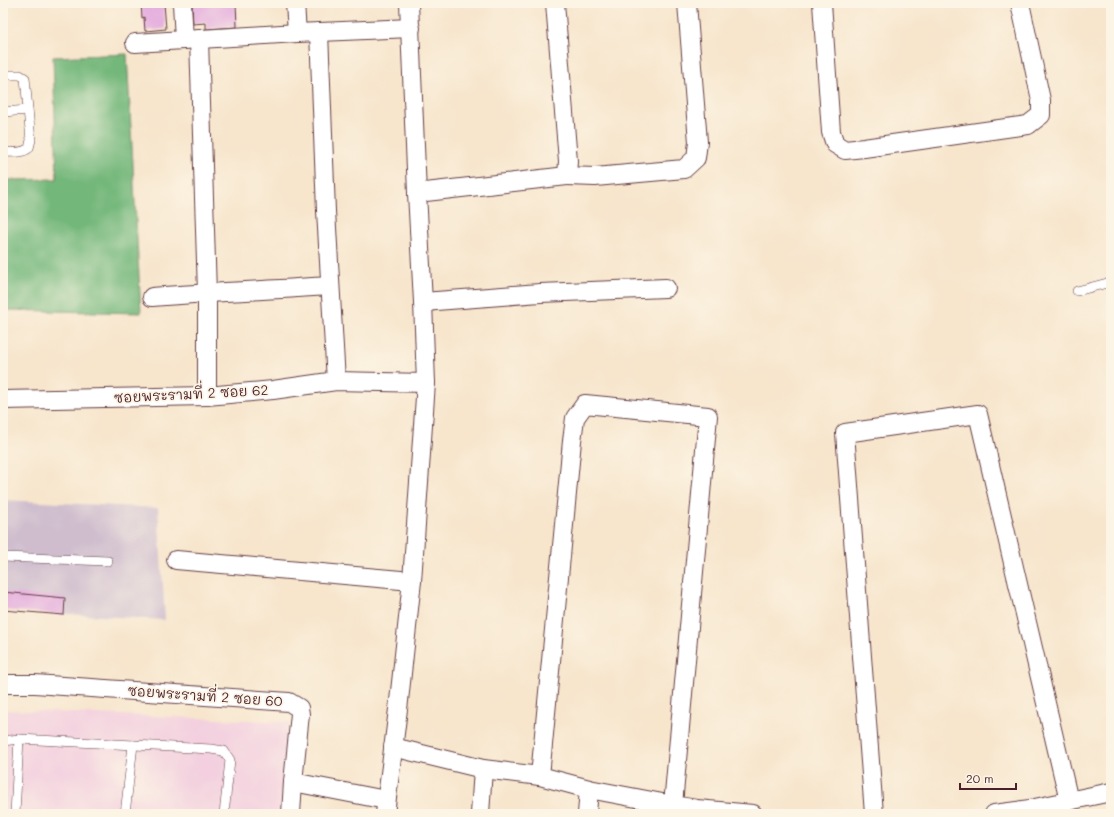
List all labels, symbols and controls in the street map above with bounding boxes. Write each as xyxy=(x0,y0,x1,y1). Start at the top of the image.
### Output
street label: ซอยพระรามที่ 2 ซอย 62 xyxy=(113,377,269,407)
street label: ซอยพระรามที่ 2 ซอย 60 xyxy=(127,677,284,710)
scale bar xyxy=(960,765,1016,791)
text: 20 m xyxy=(966,770,994,786)

